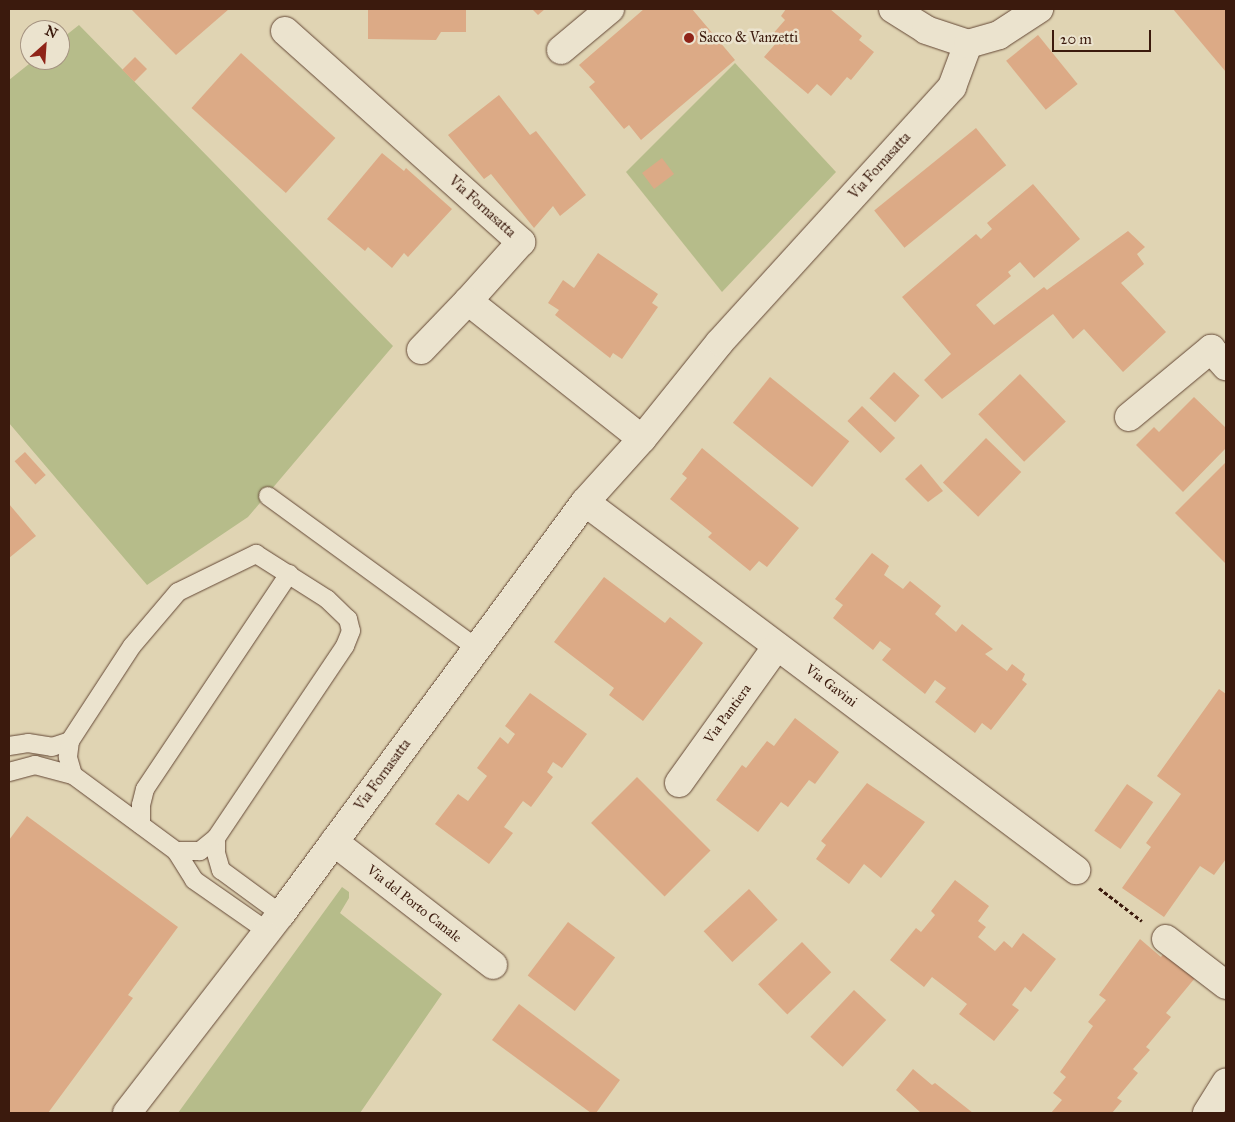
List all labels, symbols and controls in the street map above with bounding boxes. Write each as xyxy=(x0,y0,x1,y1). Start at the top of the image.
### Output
north arrow xyxy=(20,20,70,70)
scale bar xyxy=(1055,20,1154,52)
text: N xyxy=(42,22,60,42)
place label: Sacco & Vanzetti xyxy=(699,30,798,46)
text: 20 m xyxy=(1060,30,1092,48)
marker: Sacco & Vanzetti xyxy=(683,32,695,44)
street label: Via Fornasatta xyxy=(846,129,914,203)
street label: Via Fornasatta xyxy=(445,173,519,241)
street label: Via Gavini xyxy=(802,661,860,711)
street label: Via Pantiera xyxy=(701,681,755,747)
street label: Via Fornasatta xyxy=(352,736,414,814)
street label: Via del Porto Canale xyxy=(363,862,465,946)

